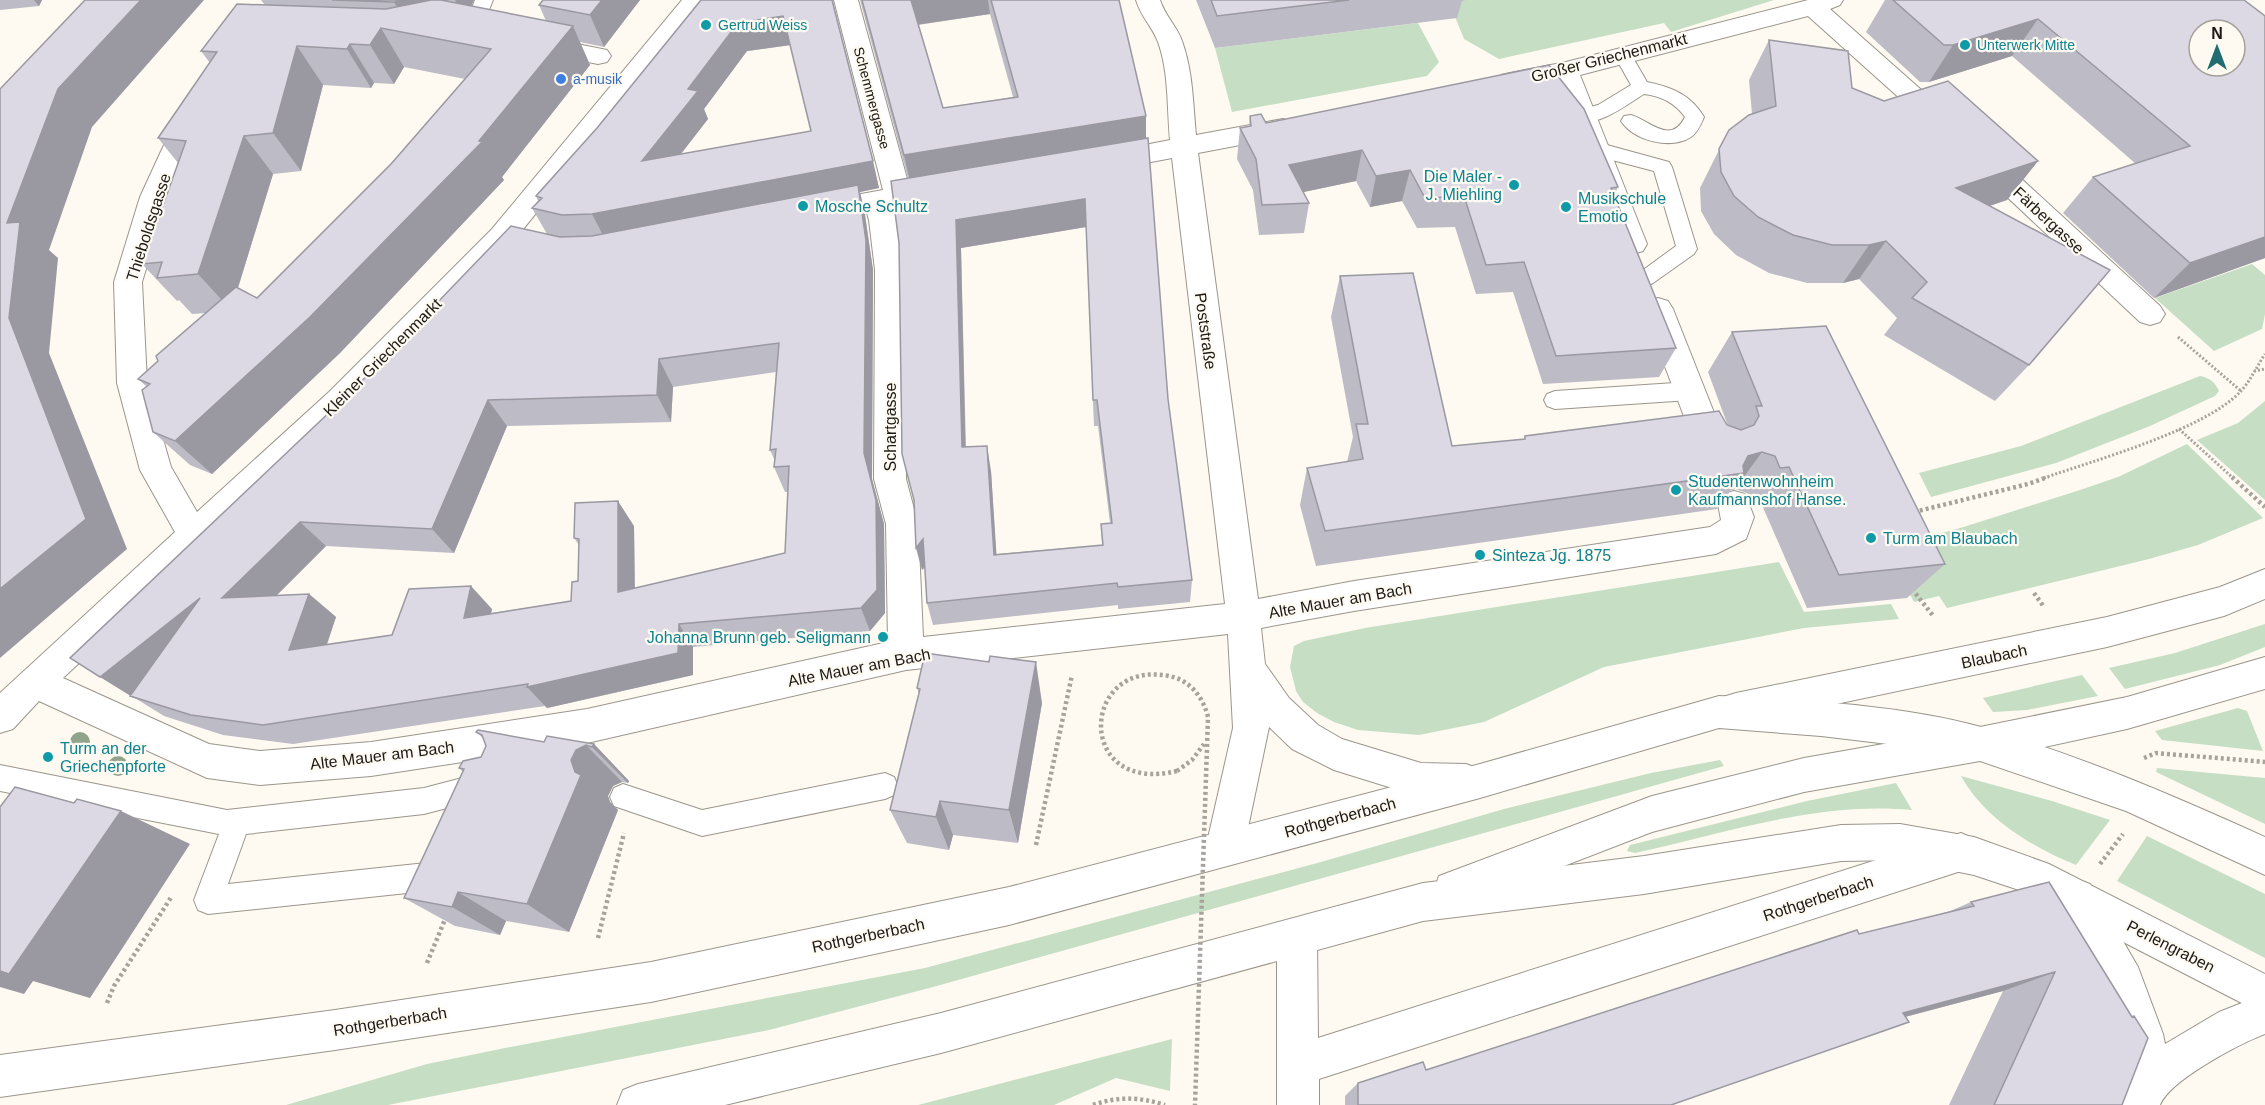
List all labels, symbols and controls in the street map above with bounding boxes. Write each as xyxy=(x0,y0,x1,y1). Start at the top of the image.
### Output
place label: Gertrud Weiss xyxy=(718,17,807,33)
marker: Gertrud Weiss xyxy=(699,18,713,32)
north arrow xyxy=(2187,18,2247,78)
text: N xyxy=(2211,25,2223,42)
street label: Großer Griechenmarkt xyxy=(1529,30,1689,85)
place label: Unterwerk Mitte xyxy=(1977,37,2075,53)
marker: Unterwerk Mitte xyxy=(1958,38,1972,52)
street label: Schemmergasse xyxy=(851,45,893,151)
place label: a-musik xyxy=(573,71,623,87)
marker: a-musik xyxy=(554,72,568,86)
place label: Die Maler - J. Miehling xyxy=(1424,168,1502,203)
street label: Thieboldsgasse xyxy=(123,171,174,283)
marker: Die Maler - J. Miehling xyxy=(1507,178,1521,192)
street label: Färbergasse xyxy=(2010,184,2087,257)
place label: Musikschule Emotio xyxy=(1578,190,1666,225)
place label: Mosche Schultz xyxy=(815,198,928,215)
marker: Mosche Schultz xyxy=(796,199,810,213)
marker: Musikschule Emotio xyxy=(1559,200,1573,214)
street label: Poststraße xyxy=(1192,292,1219,371)
street label: Kleiner Griechenmarkt xyxy=(320,295,445,420)
street label: Schartgasse xyxy=(882,382,899,471)
place label: Studentenwohnheim Kaufmannshof Hanse. xyxy=(1688,473,1846,508)
marker: Studentenwohnheim Kaufmannshof Hanse. xyxy=(1669,483,1683,497)
place label: Turm am Blaubach xyxy=(1883,530,2018,547)
marker: Turm am Blaubach xyxy=(1864,531,1878,545)
place label: Sinteza Jg. 1875 xyxy=(1492,547,1611,564)
marker: Sinteza Jg. 1875 xyxy=(1473,548,1487,562)
street label: Alte Mauer am Bach xyxy=(1267,580,1413,621)
place label: Johanna Brunn geb. Seligmann xyxy=(647,629,871,646)
marker: Johanna Brunn geb. Seligmann xyxy=(876,630,890,644)
street label: Blaubach xyxy=(1960,641,2029,672)
street label: Alte Mauer am Bach xyxy=(786,645,932,690)
street label: Alte Mauer am Bach xyxy=(309,738,455,773)
place label: Turm an der Griechenpforte xyxy=(60,740,166,775)
marker: Turm an der Griechenpforte xyxy=(41,750,55,764)
street label: Rothgerberbach xyxy=(1283,794,1398,841)
street label: Rothgerberbach xyxy=(1761,873,1875,924)
street label: Rothgerberbach xyxy=(810,915,926,956)
street label: Perlengraben xyxy=(2124,917,2217,976)
street label: Rothgerberbach xyxy=(332,1004,448,1039)

